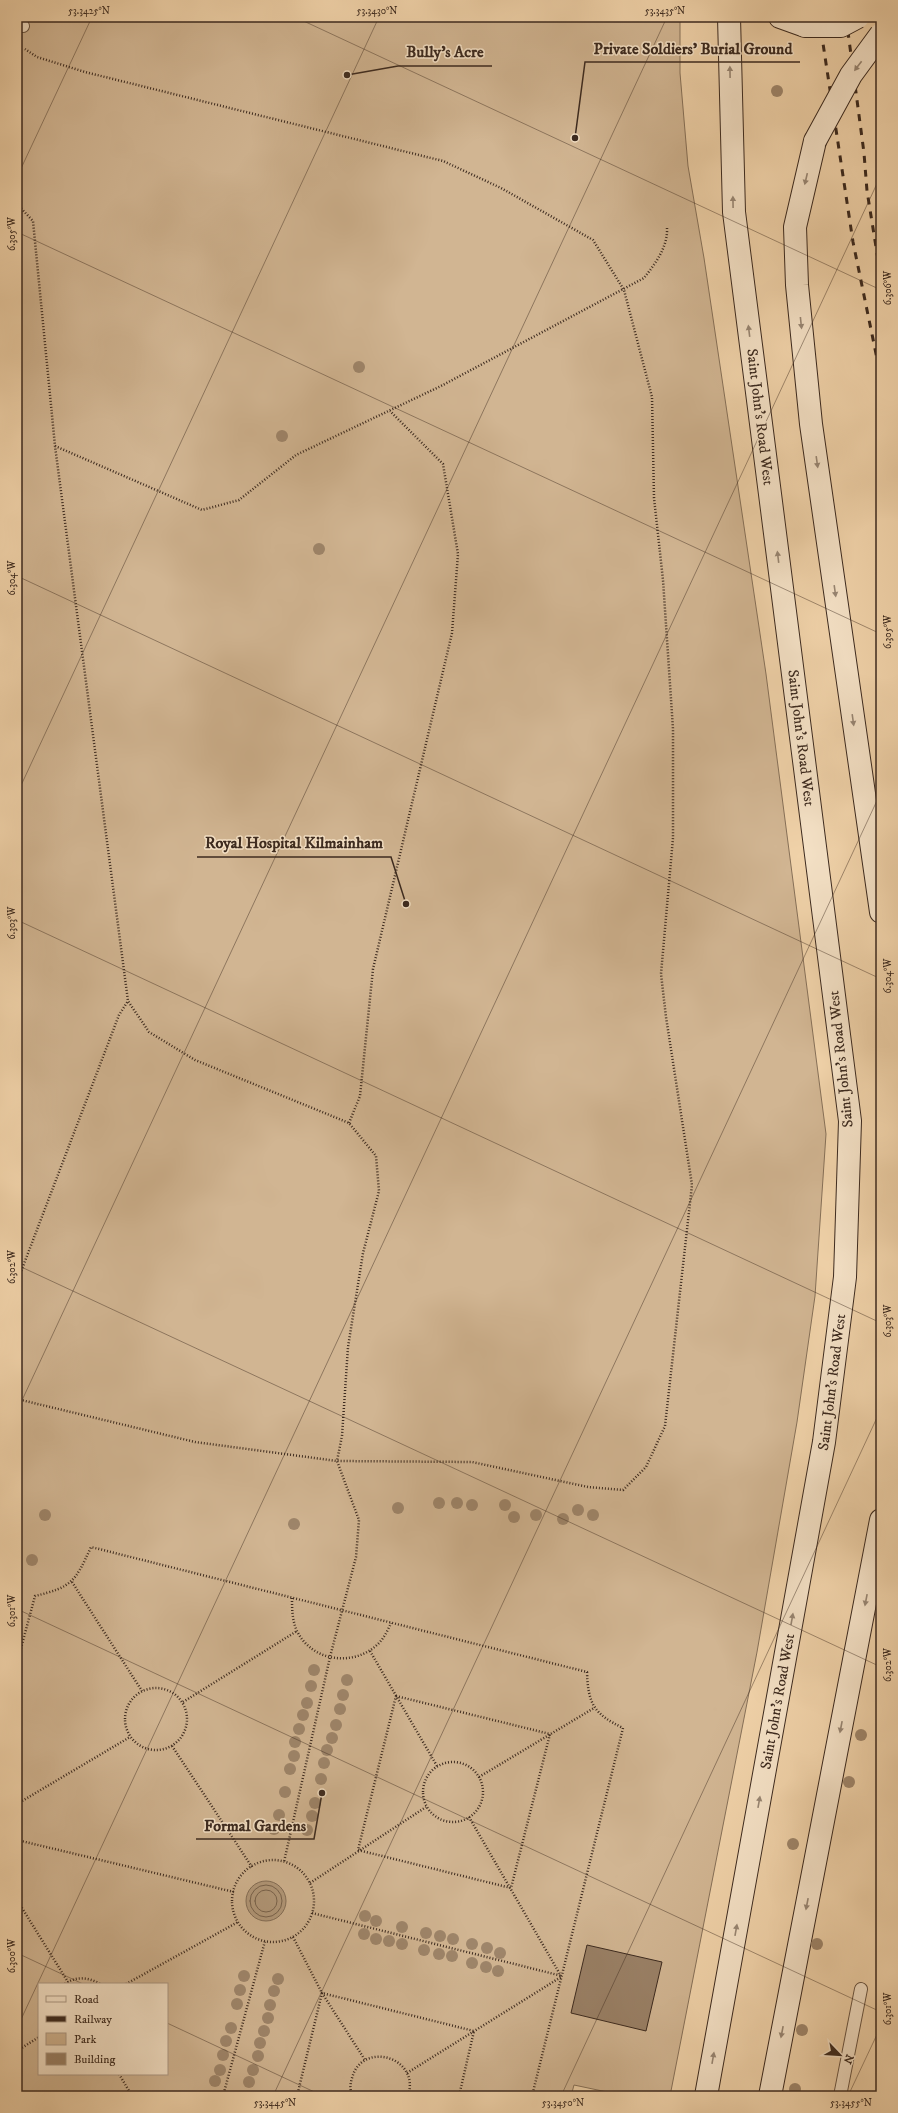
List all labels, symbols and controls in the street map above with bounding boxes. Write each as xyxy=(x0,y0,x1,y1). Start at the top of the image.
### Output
text: 53.3425°N xyxy=(68,5,110,17)
text: 53.3430°N xyxy=(356,5,398,17)
text: 53.3435°N xyxy=(645,5,685,17)
callout: Private Soldiers' Burial Ground xyxy=(585,34,800,62)
callout: Bully's Acre xyxy=(398,38,492,66)
text: Private Soldiers' Burial Ground xyxy=(594,39,793,59)
text: Bully's Acre xyxy=(406,42,484,62)
one-way arrow xyxy=(853,60,862,71)
one-way arrow xyxy=(727,65,733,78)
one-way arrow xyxy=(803,173,809,185)
one-way arrow xyxy=(730,196,737,208)
text: 6.305°W xyxy=(6,216,18,251)
text: 6.306°W xyxy=(882,270,894,305)
one-way arrow xyxy=(797,317,804,329)
one-way arrow xyxy=(746,325,752,337)
street label: Saint John's Road West xyxy=(742,348,778,487)
one-way arrow xyxy=(814,456,820,469)
one-way arrow xyxy=(775,551,781,563)
text: 6.304°W xyxy=(6,560,18,595)
one-way arrow xyxy=(832,585,838,597)
text: 6.305°W xyxy=(882,614,894,649)
street label: Saint John's Road West xyxy=(783,669,819,808)
one-way arrow xyxy=(850,714,856,726)
callout: Royal Hospital Kilmainham xyxy=(197,829,391,857)
text: Royal Hospital Kilmainham xyxy=(205,833,383,853)
text: 6.303°W xyxy=(6,906,18,939)
text: 6.304°W xyxy=(882,958,894,993)
street label: Saint John's Road West xyxy=(824,989,858,1128)
text: 6.302°W xyxy=(6,1249,18,1284)
text: 6.303°W xyxy=(882,1304,894,1337)
street label: Saint John's Road West xyxy=(813,1312,850,1452)
one-way arrow xyxy=(862,1593,868,1606)
text: 6.301°W xyxy=(6,1594,18,1627)
one-way arrow xyxy=(789,1613,795,1625)
street label: Saint John's Road West xyxy=(756,1632,799,1771)
text: 6.302°W xyxy=(882,1647,894,1682)
one-way arrow xyxy=(838,1721,844,1733)
one-way arrow xyxy=(756,1796,762,1808)
callout: Formal Gardens xyxy=(196,1811,314,1839)
text: Formal Gardens xyxy=(204,1816,307,1836)
one-way arrow xyxy=(804,1898,810,1910)
one-way arrow xyxy=(733,1924,739,1936)
text: 6.300°W xyxy=(6,1938,18,1973)
legend xyxy=(38,1983,168,2075)
text: Road xyxy=(74,1992,99,2007)
text: 6.301°W xyxy=(882,1992,894,2025)
text: Railway xyxy=(74,2012,112,2027)
one-way arrow xyxy=(779,2025,785,2038)
text: Park xyxy=(74,2032,96,2047)
north arrow xyxy=(820,2035,860,2075)
text: Building xyxy=(74,2052,115,2067)
one-way arrow xyxy=(710,2052,716,2064)
text: N xyxy=(840,2052,856,2066)
text: 53.3445°N xyxy=(254,2097,296,2109)
text: 53.3450°N xyxy=(542,2097,584,2109)
text: 53.3455°N xyxy=(830,2097,872,2109)

